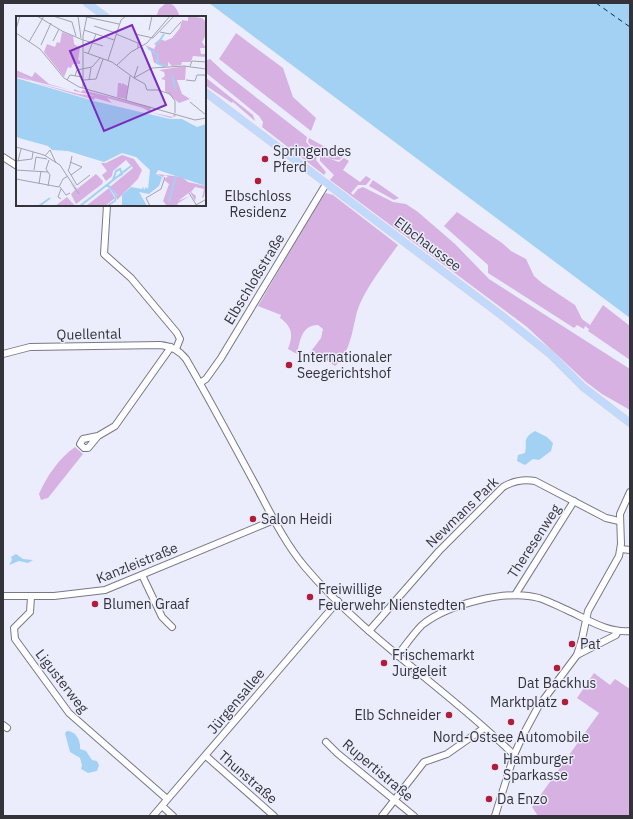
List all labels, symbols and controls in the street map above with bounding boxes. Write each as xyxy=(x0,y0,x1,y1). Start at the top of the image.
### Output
inset map xyxy=(16,16,206,206)
place label: Springendes Pferd xyxy=(273,142,352,176)
marker: Springendes Pferd xyxy=(260,154,270,164)
marker: Elbschloss Residenz xyxy=(253,176,263,186)
place label: Elbschloss Residenz xyxy=(224,187,292,221)
street label: Elbchaussee xyxy=(391,213,465,275)
street label: Elbschloßstraße xyxy=(220,230,288,328)
street label: Quellental xyxy=(56,324,122,344)
place label: Internationaler Seegerichtshof xyxy=(297,348,392,382)
marker: Internationaler Seegerichtshof xyxy=(284,360,294,370)
street label: Newmans Park xyxy=(422,472,503,551)
street label: Theresenweg xyxy=(503,500,565,581)
place label: Salon Heidi xyxy=(261,510,332,528)
marker: Salon Heidi xyxy=(248,514,258,524)
street label: Kanzleistraße xyxy=(94,538,181,588)
place label: Freiwillige Feuerwehr Nienstedten xyxy=(318,580,466,614)
marker: Freiwillige Feuerwehr Nienstedten xyxy=(305,592,315,602)
place label: Blumen Graaf xyxy=(103,595,190,613)
marker: Blumen Graaf xyxy=(90,599,100,609)
place label: Pat xyxy=(580,635,601,653)
marker: Pat xyxy=(567,639,577,649)
street label: Ligusterweg xyxy=(31,645,93,717)
place label: Frischemarkt Jurgeleit xyxy=(392,646,475,680)
marker: Frischemarkt Jurgeleit xyxy=(379,658,389,668)
marker: Dat Backhus xyxy=(552,663,562,673)
street label: Jürgensallee xyxy=(203,664,269,737)
place label: Dat Backhus xyxy=(518,674,597,692)
place label: Marktplatz xyxy=(490,693,557,711)
marker: Marktplatz xyxy=(560,697,570,707)
place label: Elb Schneider xyxy=(354,706,441,724)
marker: Elb Schneider xyxy=(444,710,454,720)
marker: Nord-Ostsee Automobile xyxy=(506,717,516,727)
place label: Nord-Ostsee Automobile xyxy=(433,728,590,746)
street label: Rupertistraße xyxy=(339,735,417,805)
street label: Thunstraße xyxy=(215,746,282,808)
place label: Hamburger Sparkasse xyxy=(503,750,574,784)
marker: Hamburger Sparkasse xyxy=(490,762,500,772)
place label: Da Enzo xyxy=(497,790,548,808)
marker: Da Enzo xyxy=(484,794,494,804)

